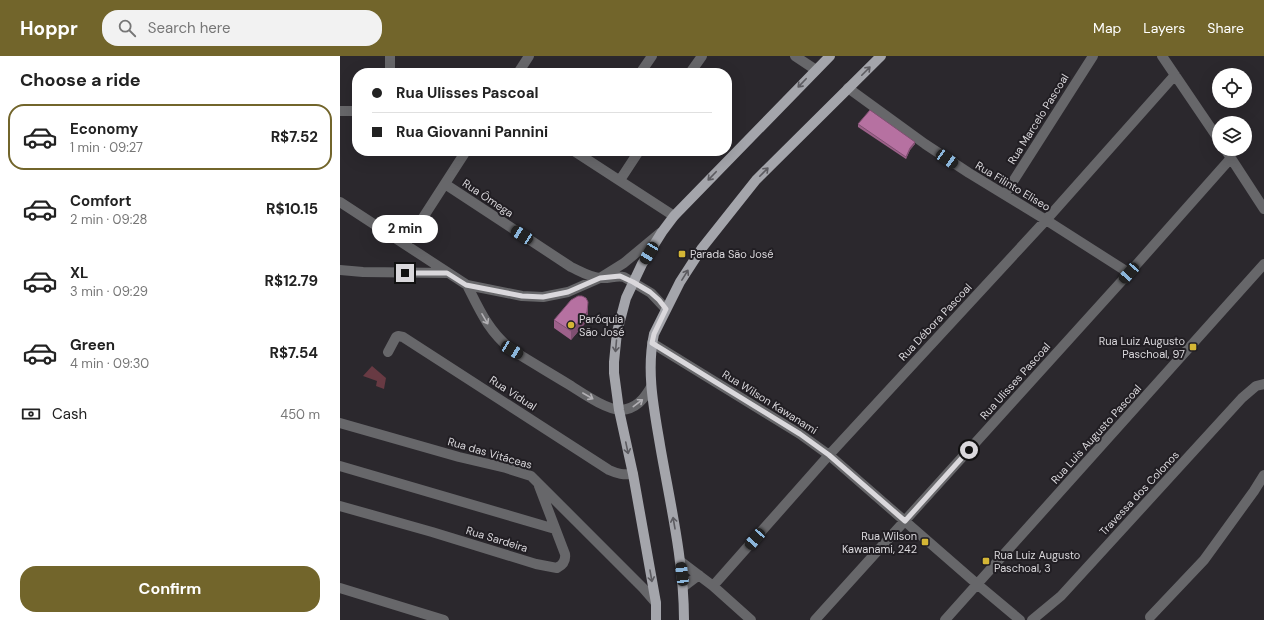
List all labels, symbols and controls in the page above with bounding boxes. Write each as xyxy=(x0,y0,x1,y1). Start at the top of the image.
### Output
search box xyxy=(102,10,382,46)
text: Hoppr xyxy=(20,16,78,41)
icon: search xyxy=(116,17,138,39)
text: Search here xyxy=(148,18,231,38)
text: Map xyxy=(1093,19,1121,37)
text: Layers xyxy=(1143,19,1185,37)
text: Share xyxy=(1207,19,1244,37)
one-way arrow xyxy=(861,66,871,76)
text: Choose a ride xyxy=(20,68,141,92)
map controls xyxy=(1212,68,1252,156)
button: locate xyxy=(1212,68,1252,108)
street label: Rua Marcelo Pascoal xyxy=(1004,71,1072,167)
one-way arrow xyxy=(798,78,807,88)
text: Rua Ulisses Pascoal xyxy=(396,83,538,103)
button: layers xyxy=(1212,116,1252,156)
icon: car xyxy=(22,119,58,155)
text: Economy xyxy=(70,119,138,139)
text: Rua Giovanni Pannini xyxy=(396,122,548,142)
text: R$7.52 xyxy=(271,127,318,147)
text: 1 min · 09:27 xyxy=(70,139,143,156)
car xyxy=(934,147,960,171)
street label: Rua Filinto Eliseo xyxy=(973,158,1053,214)
one-way arrow xyxy=(759,167,769,177)
one-way arrow xyxy=(707,171,716,181)
street label: Rua Ômega xyxy=(460,176,516,220)
icon: car xyxy=(22,191,58,227)
text: Comfort xyxy=(70,191,131,211)
text: R$10.15 xyxy=(266,199,318,219)
text: 2 min · 09:28 xyxy=(70,211,147,228)
callout: 2 min xyxy=(372,215,438,243)
text: 2 min xyxy=(388,220,422,237)
car xyxy=(509,223,535,247)
car xyxy=(638,240,660,266)
place label: Parada São José xyxy=(690,247,774,261)
marker: Parada São José xyxy=(677,249,687,259)
car xyxy=(1117,260,1141,286)
icon: car xyxy=(22,263,58,299)
text: XL xyxy=(70,263,88,283)
route end xyxy=(396,264,414,282)
one-way arrow xyxy=(681,269,689,281)
text: R$12.79 xyxy=(265,271,318,291)
street label: Rua Débora Pascoal xyxy=(895,280,975,364)
text: 3 min · 09:29 xyxy=(70,283,148,300)
place label: Paróquia São José xyxy=(579,312,625,339)
one-way arrow xyxy=(482,313,490,325)
marker: Paróquia São José xyxy=(566,320,576,330)
place label: Rua Luiz Augusto Paschoal, 97 xyxy=(1099,334,1185,361)
icon: car xyxy=(22,335,58,371)
text: Green xyxy=(70,335,115,355)
car xyxy=(499,339,525,361)
one-way arrow xyxy=(612,339,619,352)
street label: Rua Ulisses Pascoal xyxy=(977,340,1053,422)
marker: Rua Luiz Augusto Paschoal, 97 xyxy=(1188,342,1198,352)
text: R$7.54 xyxy=(269,343,318,363)
text: 4 min · 09:30 xyxy=(70,355,149,372)
street label: Rua Wilson Kawanami xyxy=(720,367,820,437)
street label: Rua Vidual xyxy=(487,373,539,413)
street label: Rua Luis Augusto Pascoal xyxy=(1048,382,1144,486)
one-way arrow xyxy=(582,392,594,400)
one-way arrow xyxy=(633,399,644,407)
icon: cash xyxy=(20,403,42,425)
text: Cash xyxy=(52,404,87,424)
text: 450 m xyxy=(280,406,320,423)
street label: Rua das Vitáceas xyxy=(446,434,534,472)
one-way arrow xyxy=(624,441,632,454)
route start xyxy=(960,441,978,459)
street label: Travessa dos Colonos xyxy=(1096,448,1182,538)
one-way arrow xyxy=(669,517,677,530)
street label: Rua Sardeira xyxy=(464,523,530,555)
car xyxy=(743,526,767,552)
place label: Rua Wilson Kawanami, 242 xyxy=(842,529,917,556)
marker: Rua Wilson Kawanami, 242 xyxy=(920,537,930,547)
place label: Rua Luiz Augusto Paschoal, 3 xyxy=(994,548,1080,575)
marker: Rua Luiz Augusto Paschoal, 3 xyxy=(981,556,991,566)
car xyxy=(675,561,689,587)
button: Confirm xyxy=(20,566,320,612)
one-way arrow xyxy=(647,569,655,582)

